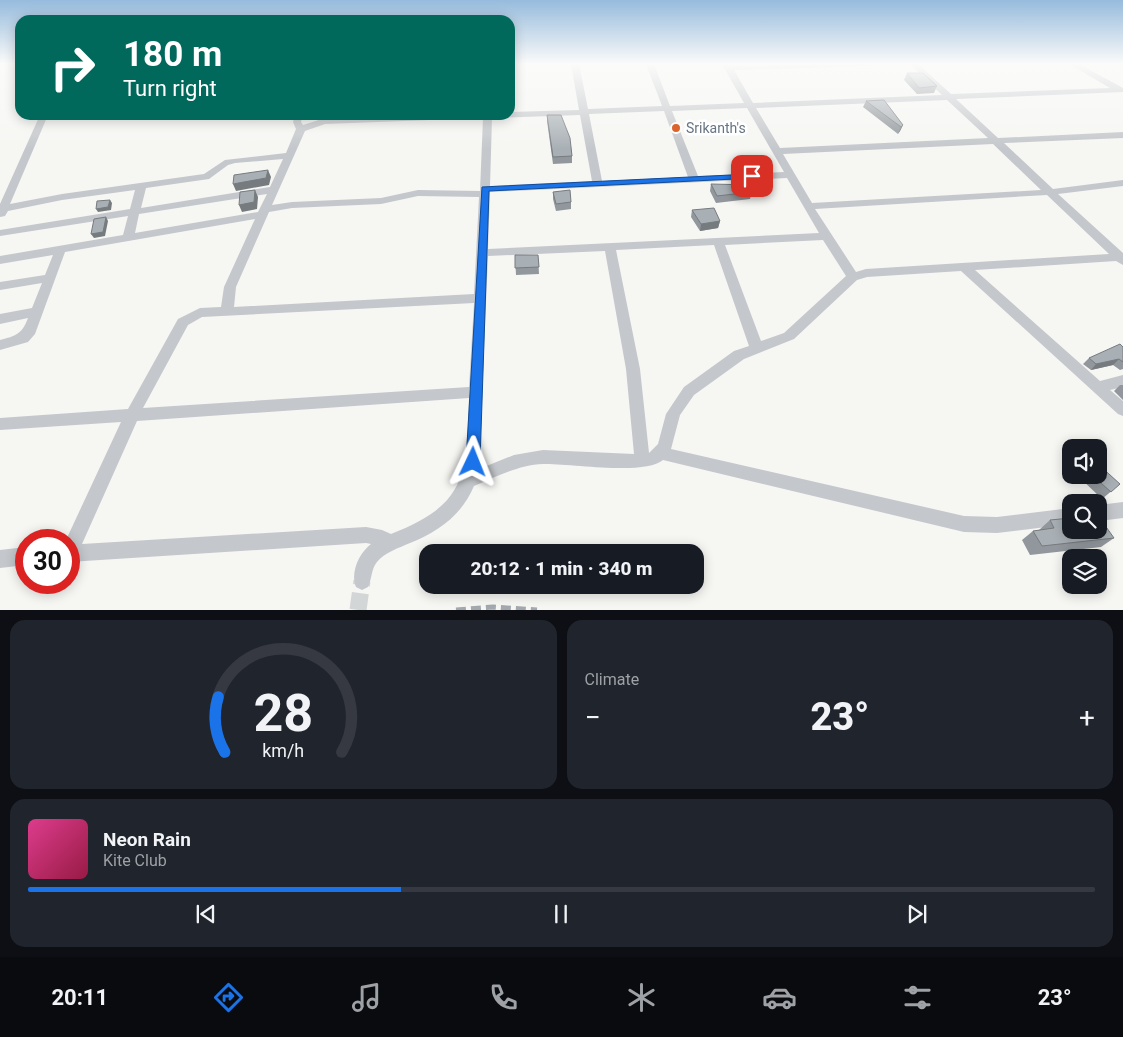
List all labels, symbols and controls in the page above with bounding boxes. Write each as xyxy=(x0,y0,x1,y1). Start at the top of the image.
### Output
text: 180 m xyxy=(123,34,222,75)
icon: right xyxy=(40,35,105,100)
text: Turn right xyxy=(123,76,217,101)
place label: Srikanth's xyxy=(686,120,746,136)
marker: Srikanth's xyxy=(670,122,682,134)
pin xyxy=(731,155,773,197)
icon: arrive xyxy=(738,162,766,190)
position arrow xyxy=(446,435,498,487)
map controls xyxy=(1062,439,1107,594)
button: sound xyxy=(1062,439,1107,484)
button: search xyxy=(1062,494,1107,539)
speed limit sign: 30 xyxy=(15,529,80,594)
button: layers xyxy=(1062,549,1107,594)
text: 20:12 · 1 min · 340 m xyxy=(470,557,653,580)
text: Climate xyxy=(585,670,639,689)
text: 28 xyxy=(253,683,313,744)
text: 23° xyxy=(810,695,869,739)
text: − xyxy=(585,701,601,734)
text: + xyxy=(1079,701,1095,734)
text: km/h xyxy=(262,740,304,761)
text: Neon Rain xyxy=(103,828,191,851)
text: Kite Club xyxy=(103,851,167,870)
icon: previous xyxy=(192,900,220,928)
icon: pause xyxy=(547,900,575,928)
icon: next xyxy=(903,900,931,928)
icon: directions xyxy=(211,980,246,1015)
icon: music xyxy=(349,980,384,1015)
icon: phone xyxy=(486,980,521,1015)
icon: climate xyxy=(624,980,659,1015)
icon: car xyxy=(762,980,797,1015)
icon: filters xyxy=(900,980,935,1015)
text: 20:11 xyxy=(51,985,108,1010)
text: 23° xyxy=(1038,985,1071,1010)

